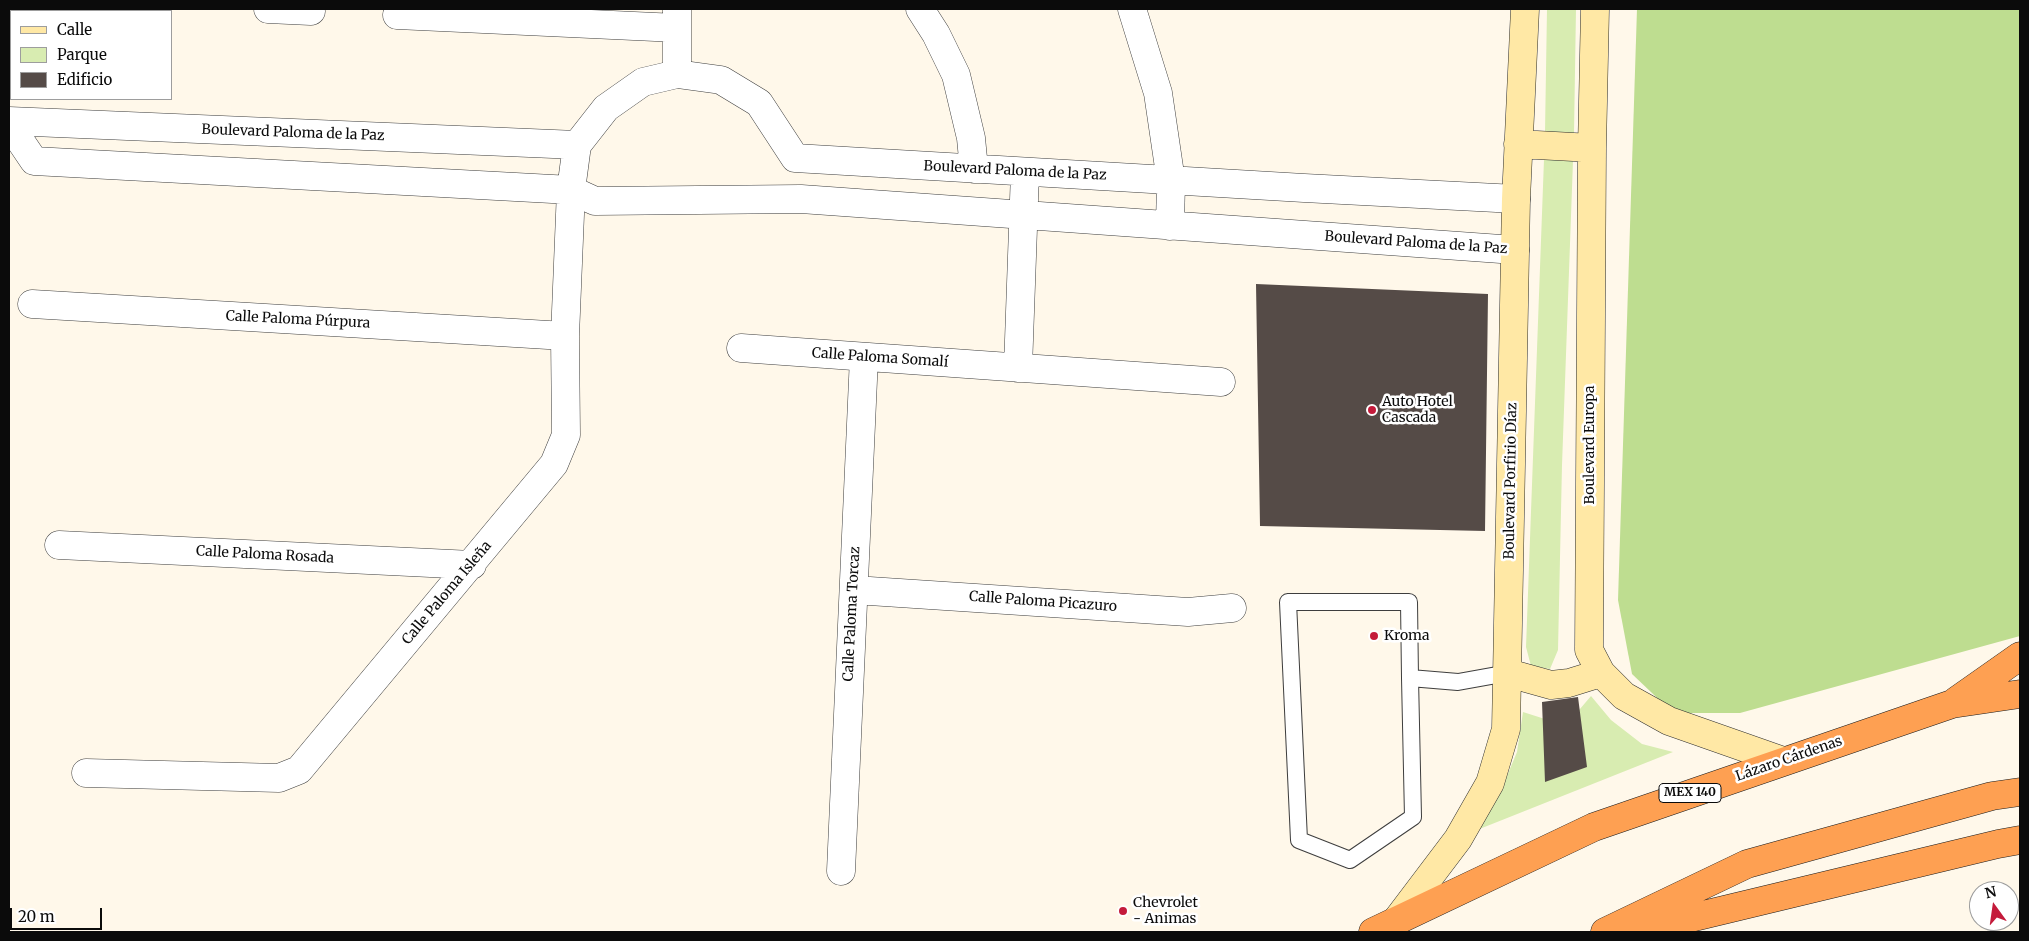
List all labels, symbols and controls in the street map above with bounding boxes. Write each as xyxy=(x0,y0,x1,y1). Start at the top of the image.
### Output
legend xyxy=(10,10,172,100)
text: Calle xyxy=(57,20,92,39)
text: Parque xyxy=(57,45,107,64)
text: Edificio xyxy=(57,70,112,89)
street label: Boulevard Paloma de la Paz xyxy=(201,121,385,145)
street label: Boulevard Paloma de la Paz xyxy=(923,158,1107,184)
street label: Boulevard Paloma de la Paz xyxy=(1324,228,1508,258)
street label: Calle Paloma Púrpura xyxy=(225,308,371,332)
street label: Calle Paloma Somalí xyxy=(811,345,949,371)
street label: Boulevard Europa xyxy=(1582,385,1598,505)
place label: Auto Hotel Cascada xyxy=(1382,394,1453,427)
street label: Boulevard Porfirio Díaz xyxy=(1501,402,1521,560)
marker: Auto Hotel Cascada xyxy=(1366,404,1378,416)
street label: Calle Paloma Isleña xyxy=(399,538,495,648)
street label: Calle Paloma Rosada xyxy=(196,543,334,567)
street label: Calle Paloma Torcaz xyxy=(840,546,864,682)
street label: Calle Paloma Picazuro xyxy=(969,588,1117,616)
place label: Kroma xyxy=(1384,628,1430,644)
marker: Kroma xyxy=(1368,630,1380,642)
street label: Lázaro Cárdenas xyxy=(1733,733,1845,785)
road number: MEX 140 xyxy=(1659,784,1721,802)
north arrow xyxy=(1969,881,2019,931)
text: N xyxy=(1983,882,1998,902)
place label: Chevrolet - Animas xyxy=(1133,895,1198,928)
scale bar xyxy=(12,898,105,930)
marker: Chevrolet - Animas xyxy=(1117,905,1129,917)
text: 20 m xyxy=(18,907,55,926)

